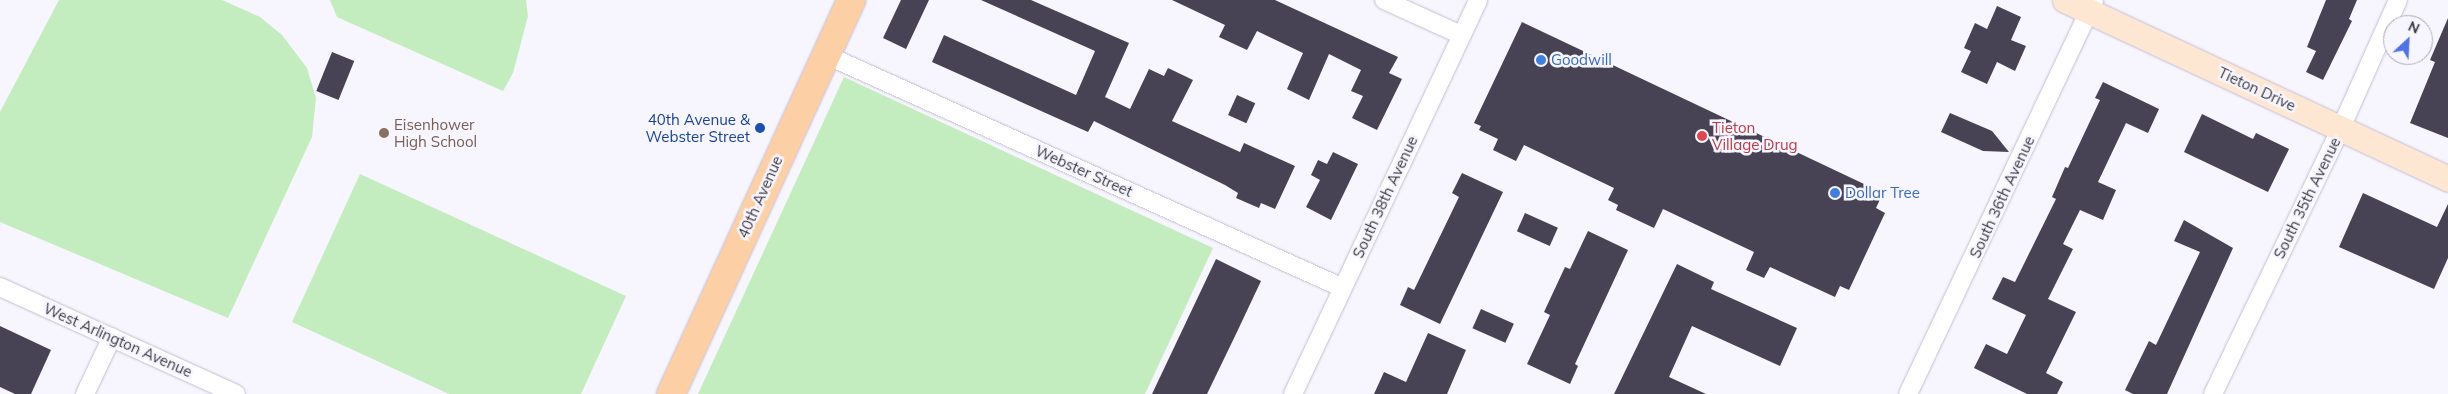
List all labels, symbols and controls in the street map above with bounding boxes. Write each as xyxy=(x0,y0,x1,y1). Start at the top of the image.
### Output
north arrow xyxy=(2383,15,2433,65)
text: N xyxy=(2405,17,2423,38)
place label: Goodwill xyxy=(1551,51,1612,69)
marker: Goodwill xyxy=(1535,54,1547,66)
street label: Tieton Drive xyxy=(2215,63,2299,115)
place label: 40th Avenue & Webster Street xyxy=(646,110,750,145)
place label: Eisenhower High School xyxy=(394,115,477,150)
place label: Tieton Village Drug xyxy=(1712,118,1798,153)
marker: 40th Avenue & Webster Street xyxy=(754,122,766,134)
marker: Eisenhower High School xyxy=(378,127,390,139)
marker: Tieton Village Drug xyxy=(1696,130,1708,142)
street label: South 38th Avenue xyxy=(1349,133,1421,261)
street label: South 36th Avenue xyxy=(1966,133,2038,261)
street label: South 35th Avenue xyxy=(2270,134,2344,262)
street label: Webster Street xyxy=(1033,142,1135,200)
street label: 40th Avenue xyxy=(734,153,786,241)
place label: Dollar Tree xyxy=(1845,184,1920,202)
marker: Dollar Tree xyxy=(1829,187,1841,199)
street label: West Arlington Avenue xyxy=(41,299,195,381)

